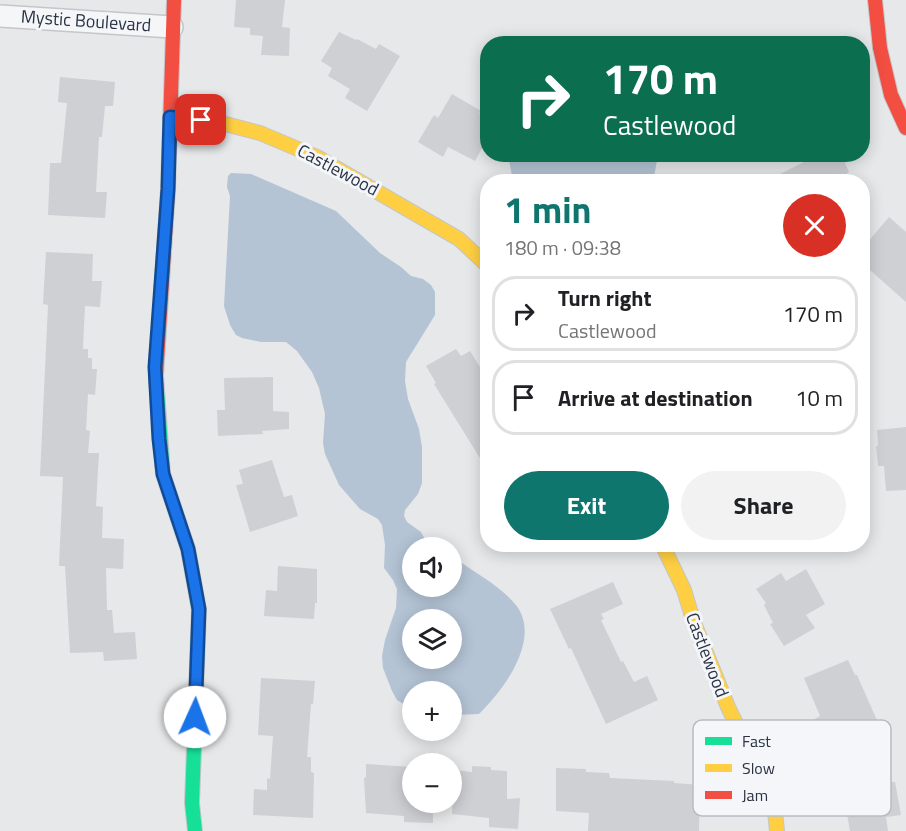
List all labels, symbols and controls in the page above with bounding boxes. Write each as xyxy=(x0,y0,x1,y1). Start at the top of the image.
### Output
street label: Mystic Boulevard xyxy=(20,2,152,39)
text: 170 m xyxy=(603,46,718,110)
icon: right xyxy=(504,60,582,138)
pin xyxy=(175,94,226,145)
icon: arrive xyxy=(184,103,217,136)
text: Castlewood xyxy=(603,104,736,145)
street label: Castlewood xyxy=(293,137,384,202)
text: 1 min xyxy=(504,182,591,237)
button: close xyxy=(783,194,846,257)
text: 180 m · 09:38 xyxy=(504,232,621,263)
text: Turn right xyxy=(558,281,652,315)
icon: right xyxy=(507,297,540,330)
text: 170 m xyxy=(783,297,843,331)
text: Castlewood xyxy=(558,315,657,346)
icon: arrive xyxy=(507,381,540,414)
text: Arrive at destination xyxy=(558,381,753,415)
text: 10 m xyxy=(795,381,843,415)
button: Exit xyxy=(504,471,669,540)
button: Share xyxy=(681,471,846,540)
map controls xyxy=(402,537,462,813)
button: sound xyxy=(402,537,462,597)
button: layers xyxy=(402,609,462,669)
street label: Castlewood xyxy=(679,609,736,701)
button: + xyxy=(402,681,462,741)
position arrow xyxy=(163,685,227,749)
legend xyxy=(693,720,891,816)
text: Fast xyxy=(742,729,771,753)
button: − xyxy=(402,753,462,813)
text: Slow xyxy=(742,756,775,780)
text: Jam xyxy=(742,783,768,807)

